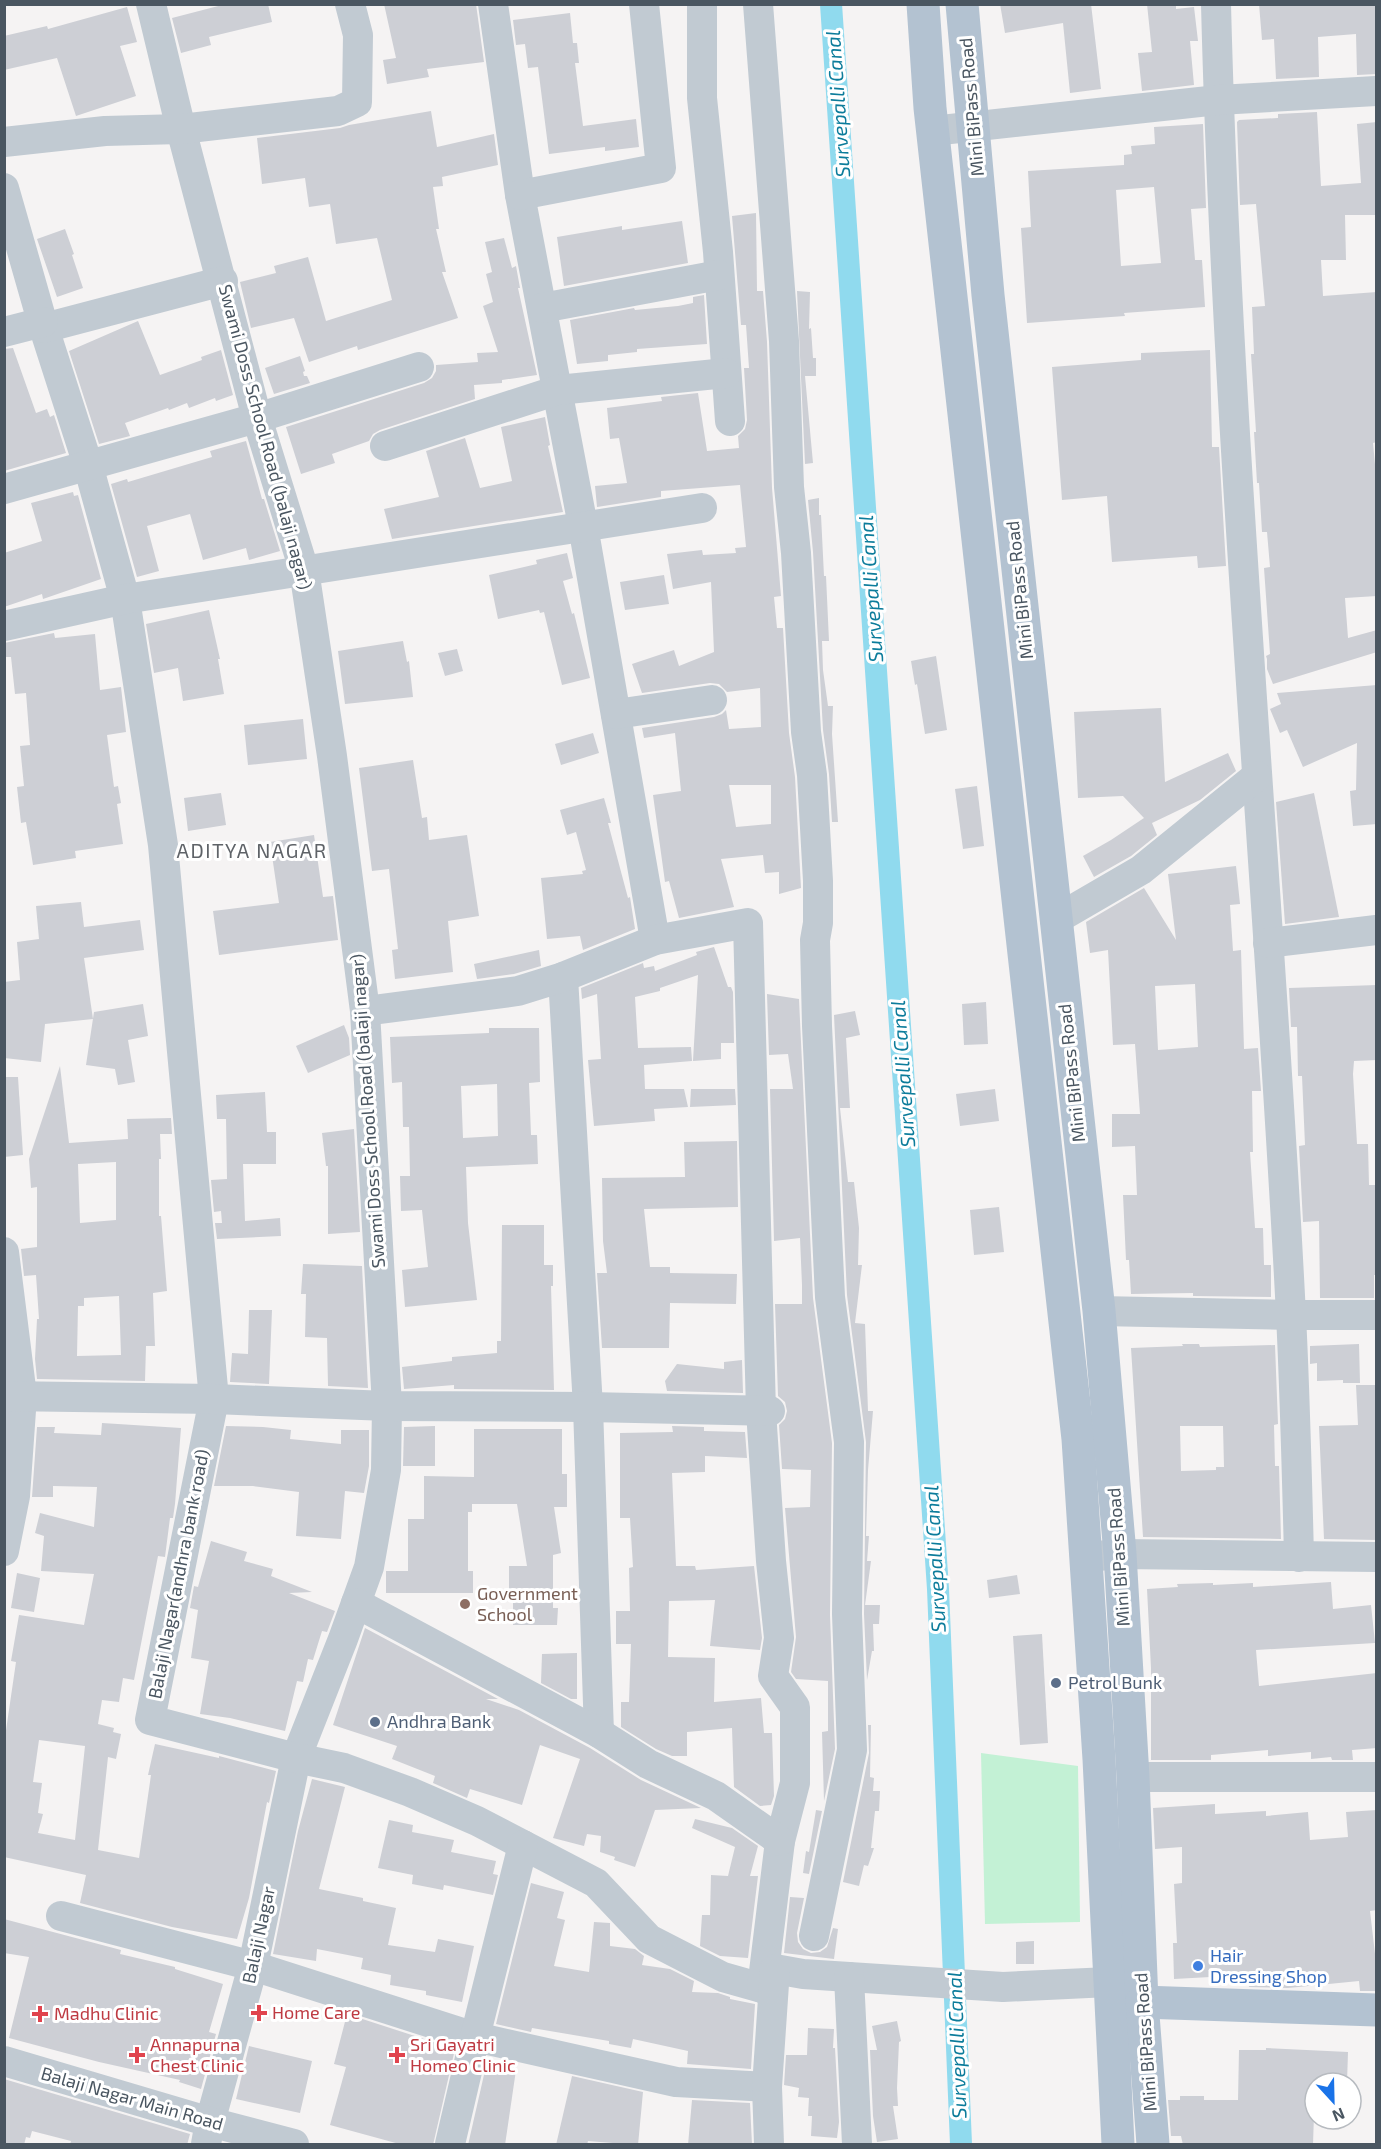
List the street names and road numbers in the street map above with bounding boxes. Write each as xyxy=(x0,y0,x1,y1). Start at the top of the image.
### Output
street label: Mini BiPass Road xyxy=(954,37,988,177)
street label: Swami Doss School Road (balaji nagar) xyxy=(215,282,317,592)
street label: Mini BiPass Road xyxy=(1001,520,1037,660)
street label: Swami Doss School Road (balaji nagar) xyxy=(345,953,389,1269)
street label: Mini BiPass Road xyxy=(1053,1003,1089,1143)
street label: Balaji Nagar(andhra bank road) xyxy=(143,1447,213,1700)
street label: Mini BiPass Road xyxy=(1102,1487,1134,1627)
street label: Balaji Nagar xyxy=(237,1884,279,1985)
street label: Mini BiPass Road xyxy=(1129,1972,1161,2112)
street label: Balaji Nagar Main Road xyxy=(39,2061,226,2135)

